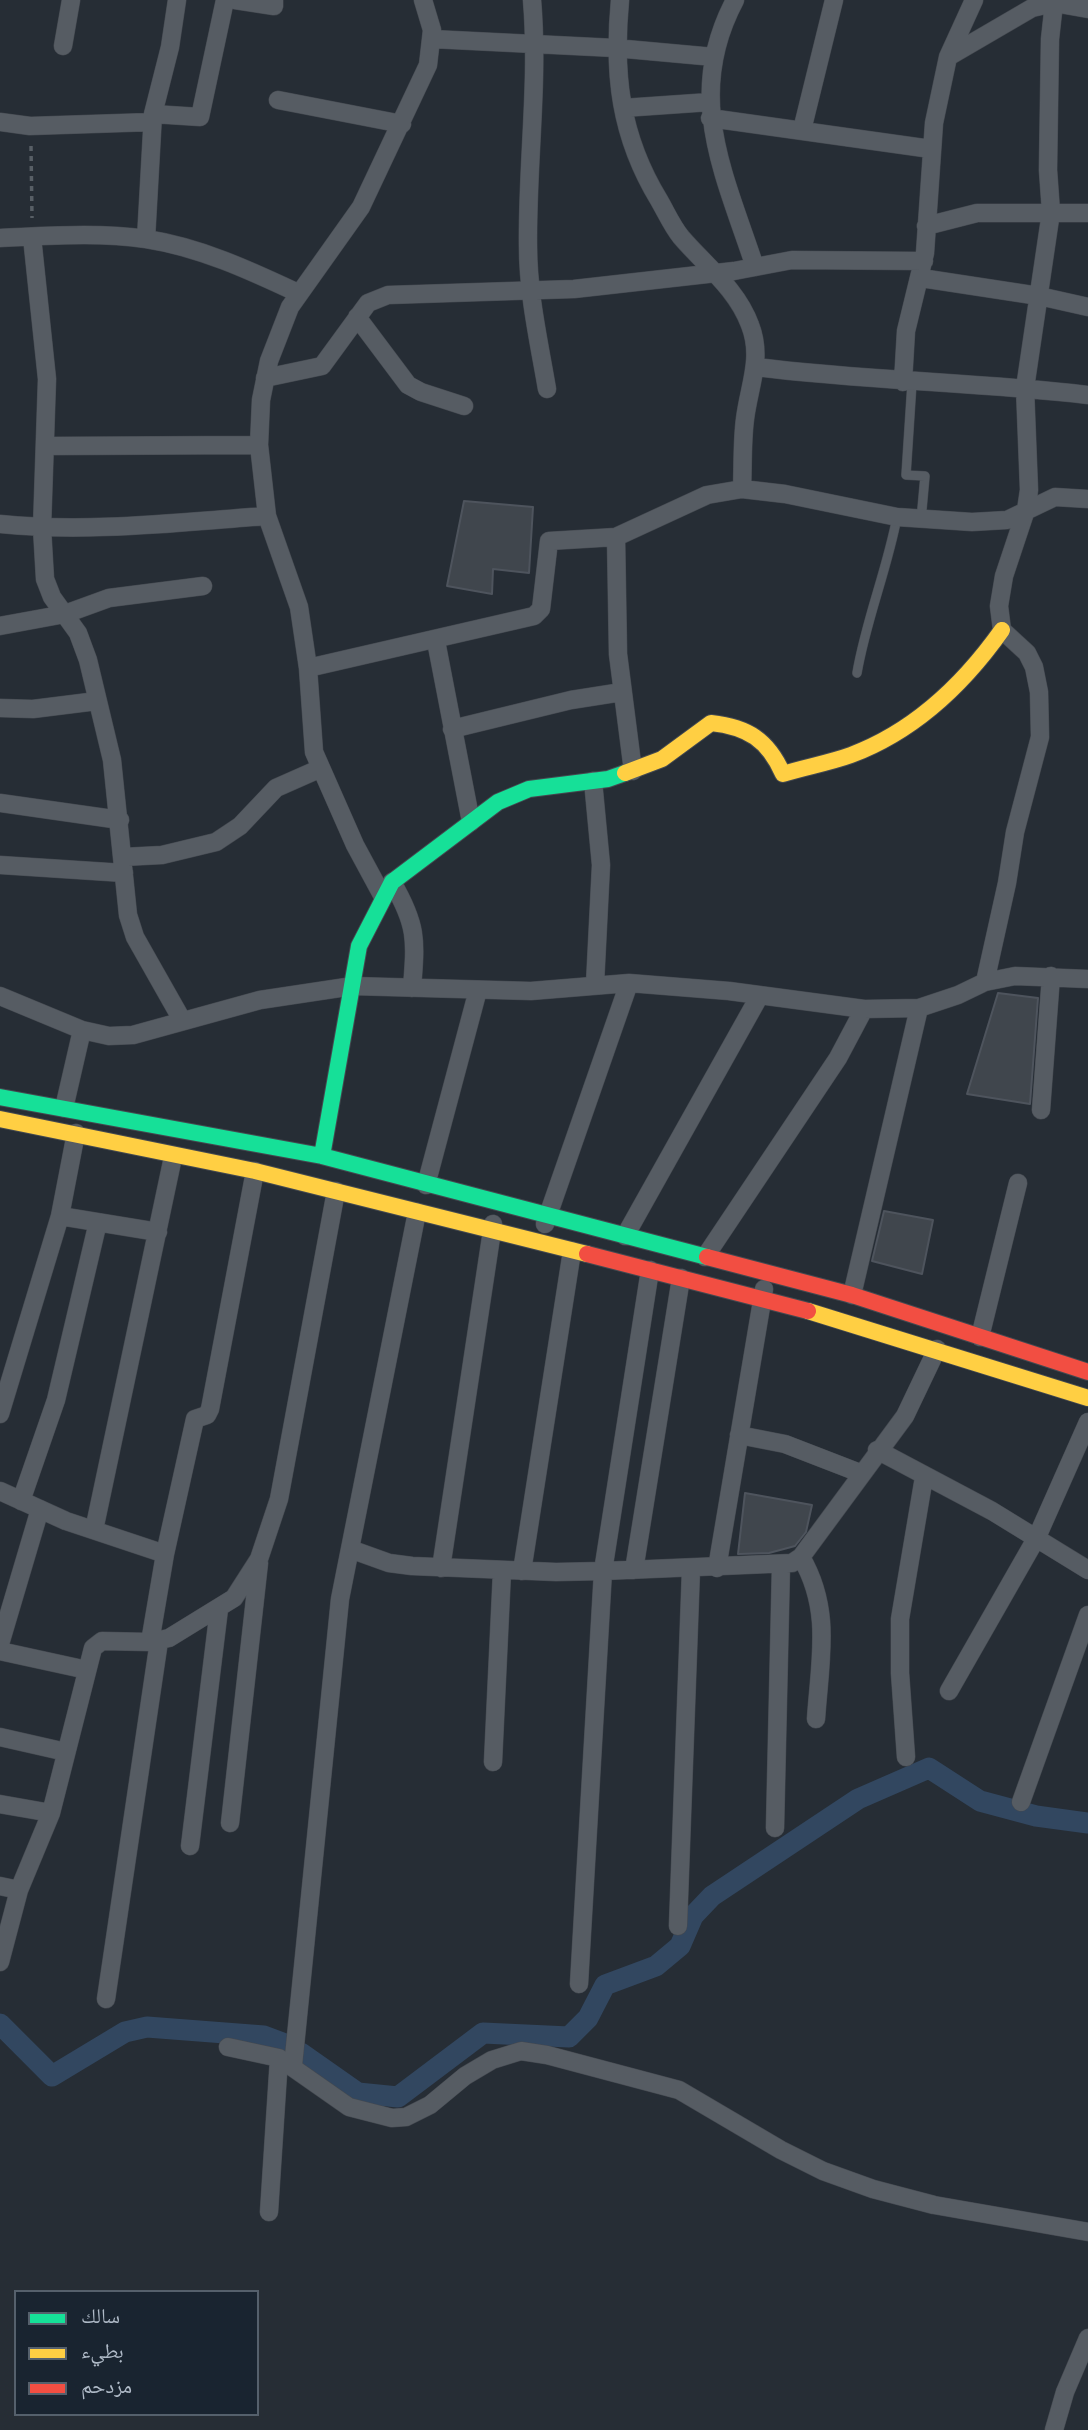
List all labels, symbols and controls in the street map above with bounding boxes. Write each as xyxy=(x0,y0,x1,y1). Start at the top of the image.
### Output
legend xyxy=(14,2290,259,2416)
text: سالك xyxy=(81,2301,120,2330)
text: بطيء xyxy=(81,2336,124,2365)
text: مزدحم xyxy=(81,2371,132,2400)

